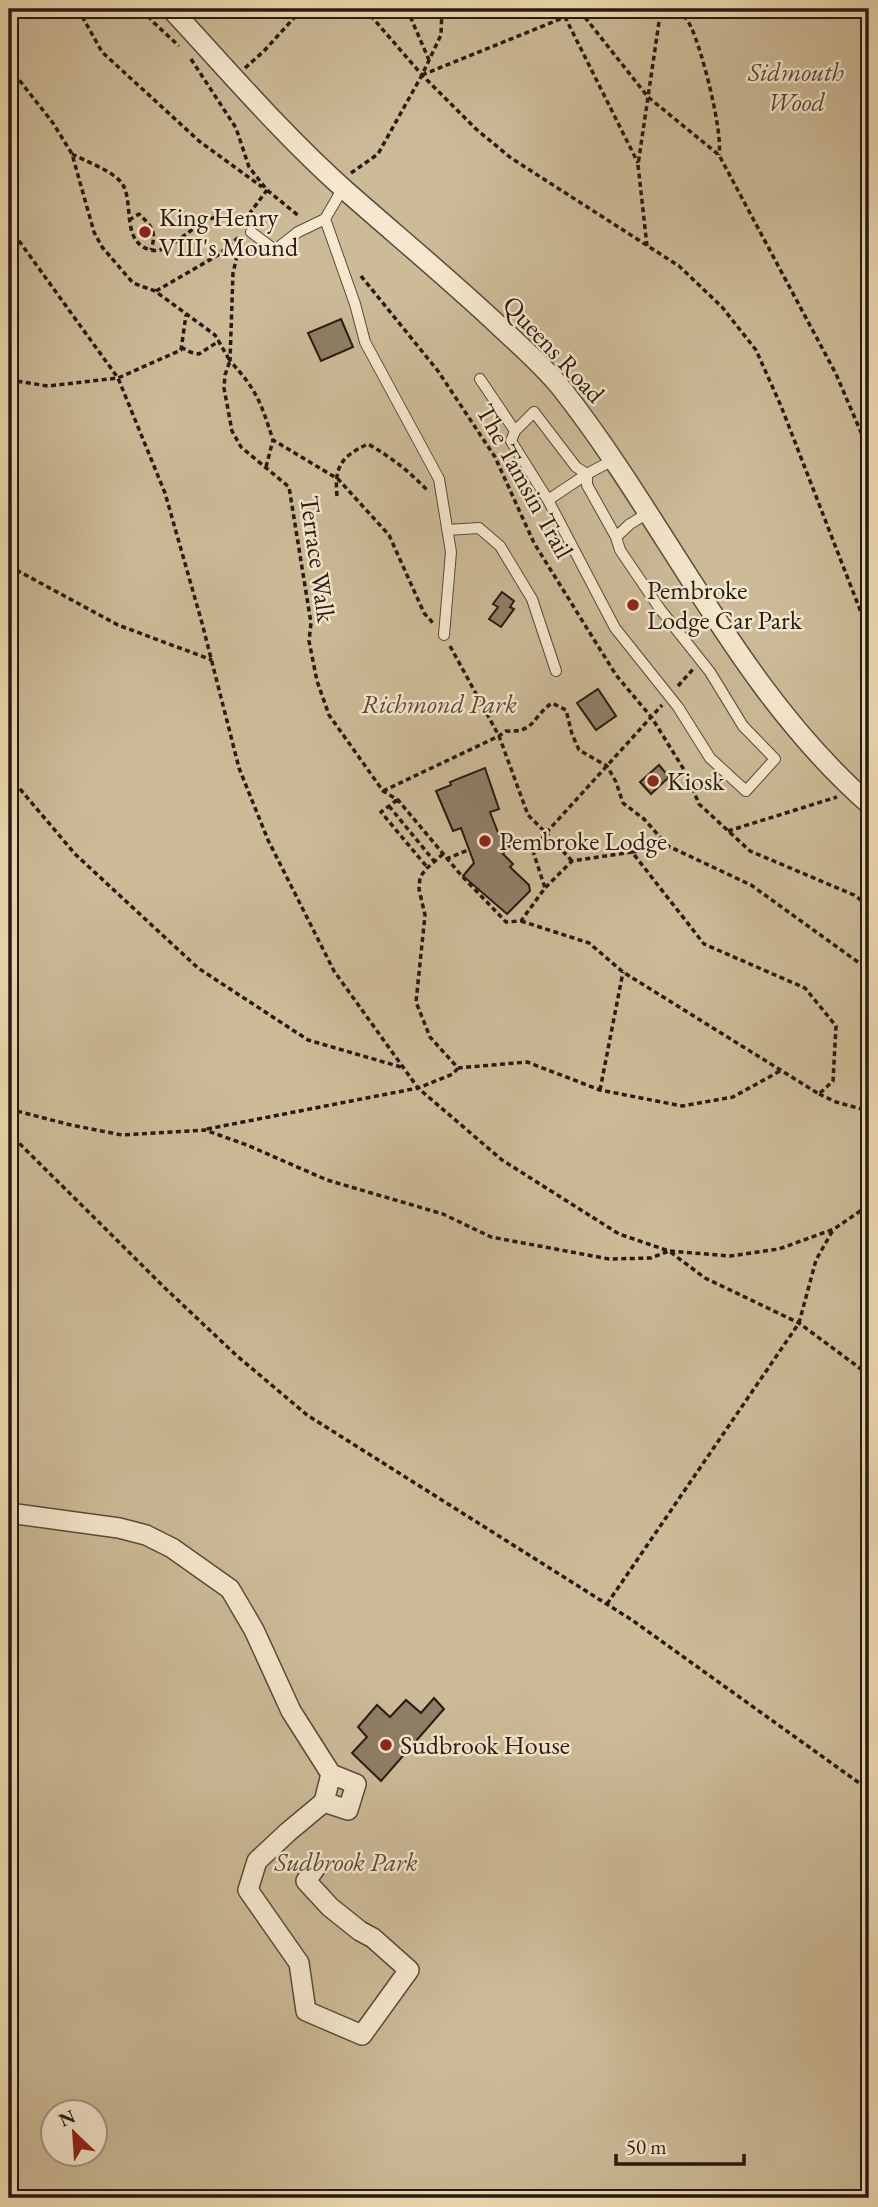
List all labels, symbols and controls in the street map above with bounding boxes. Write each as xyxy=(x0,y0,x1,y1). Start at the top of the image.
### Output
park label: Sidmouth Wood xyxy=(747,55,844,119)
place label: King Henry VIII's Mound xyxy=(159,200,299,264)
marker: King Henry VIII's Mound xyxy=(137,224,153,240)
street label: Queens Road xyxy=(495,288,613,411)
street label: The Tamsin Trail xyxy=(469,398,581,564)
street label: Terrace Walk xyxy=(292,493,344,626)
place label: Pembroke Lodge Car Park xyxy=(647,573,803,637)
marker: Pembroke Lodge Car Park xyxy=(625,597,641,613)
park label: Richmond Park xyxy=(361,687,517,721)
place label: Kiosk xyxy=(667,764,725,798)
marker: Kiosk xyxy=(645,773,661,789)
place label: Pembroke Lodge xyxy=(499,824,667,858)
marker: Pembroke Lodge xyxy=(477,833,493,849)
place label: Sudbrook House xyxy=(400,1728,570,1762)
marker: Sudbrook House xyxy=(378,1737,394,1753)
park label: Sudbrook Park xyxy=(273,1845,418,1879)
north arrow xyxy=(38,2098,108,2168)
text: N xyxy=(55,2103,80,2133)
scale bar xyxy=(616,2123,743,2167)
text: 50 m xyxy=(626,2133,667,2160)

